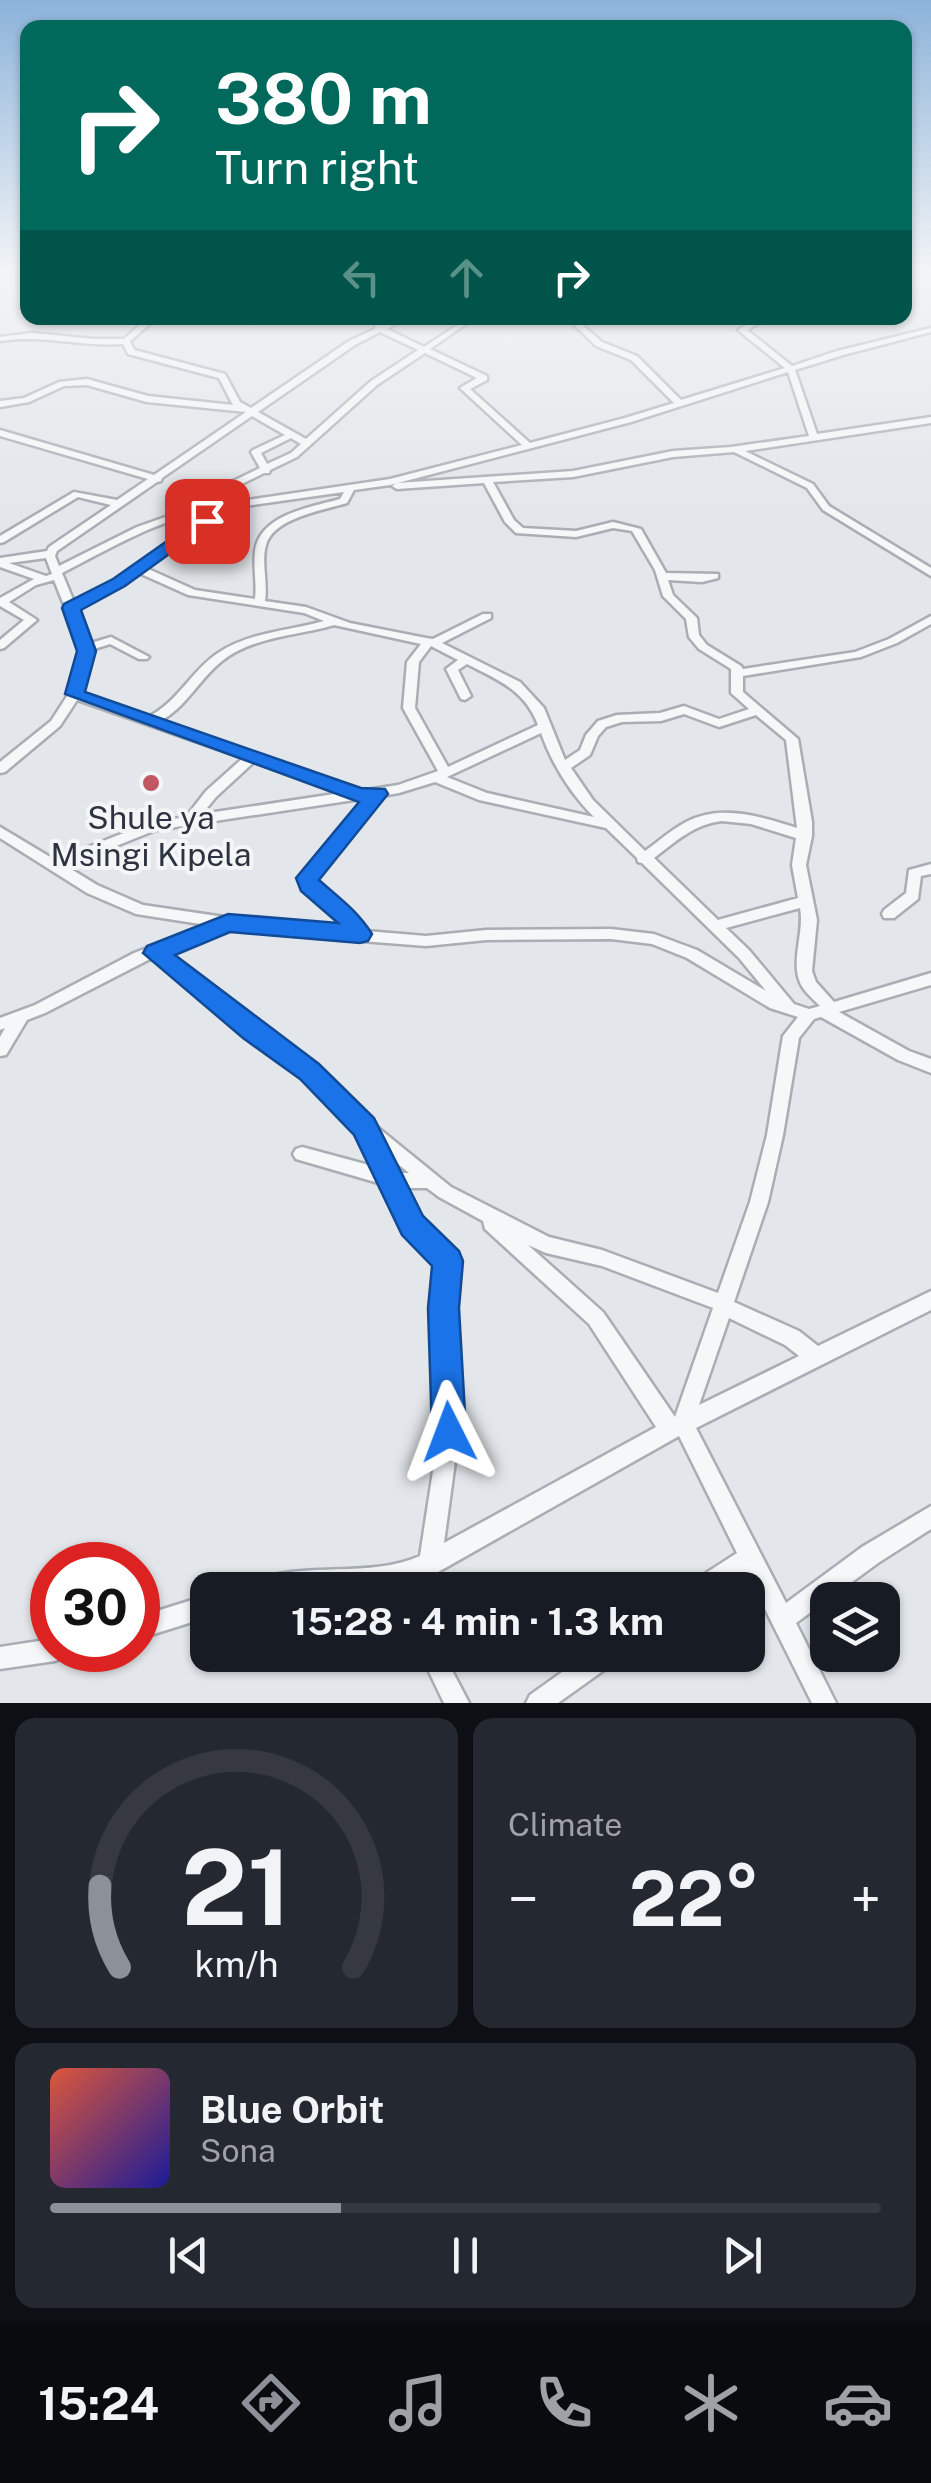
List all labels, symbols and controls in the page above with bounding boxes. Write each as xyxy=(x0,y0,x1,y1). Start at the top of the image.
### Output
text: 380 m xyxy=(215,57,432,140)
icon: right xyxy=(50,60,180,190)
text: Turn right xyxy=(215,141,419,194)
icon: left xyxy=(334,250,389,305)
icon: ahead xyxy=(439,250,494,305)
icon: right xyxy=(544,250,599,305)
pin xyxy=(165,479,250,564)
icon: arrive xyxy=(180,494,235,549)
marker: Shule ya Msingi Kipela xyxy=(140,772,162,794)
place label: Shule ya Msingi Kipela xyxy=(50,799,252,873)
position arrow xyxy=(397,1380,501,1484)
speed limit sign: 30 xyxy=(30,1542,160,1672)
map controls xyxy=(810,1582,900,1672)
button: layers xyxy=(810,1582,900,1672)
text: 15:28 · 4 min · 1.3 km xyxy=(291,1599,664,1644)
text: Climate xyxy=(508,1806,622,1843)
text: 21 xyxy=(181,1826,292,1948)
text: 22° xyxy=(629,1855,760,1943)
text: − xyxy=(508,1867,539,1931)
text: + xyxy=(851,1867,881,1931)
text: km/h xyxy=(194,1943,279,1985)
text: Blue Orbit xyxy=(200,2087,384,2132)
text: Sona xyxy=(200,2132,276,2169)
icon: previous xyxy=(161,2228,216,2283)
icon: pause xyxy=(438,2228,493,2283)
icon: next xyxy=(715,2228,770,2283)
icon: directions xyxy=(236,2368,306,2438)
icon: music xyxy=(383,2368,453,2438)
icon: phone xyxy=(529,2368,599,2438)
icon: climate xyxy=(676,2368,746,2438)
icon: car xyxy=(823,2368,893,2438)
text: 15:24 xyxy=(38,2377,159,2430)

